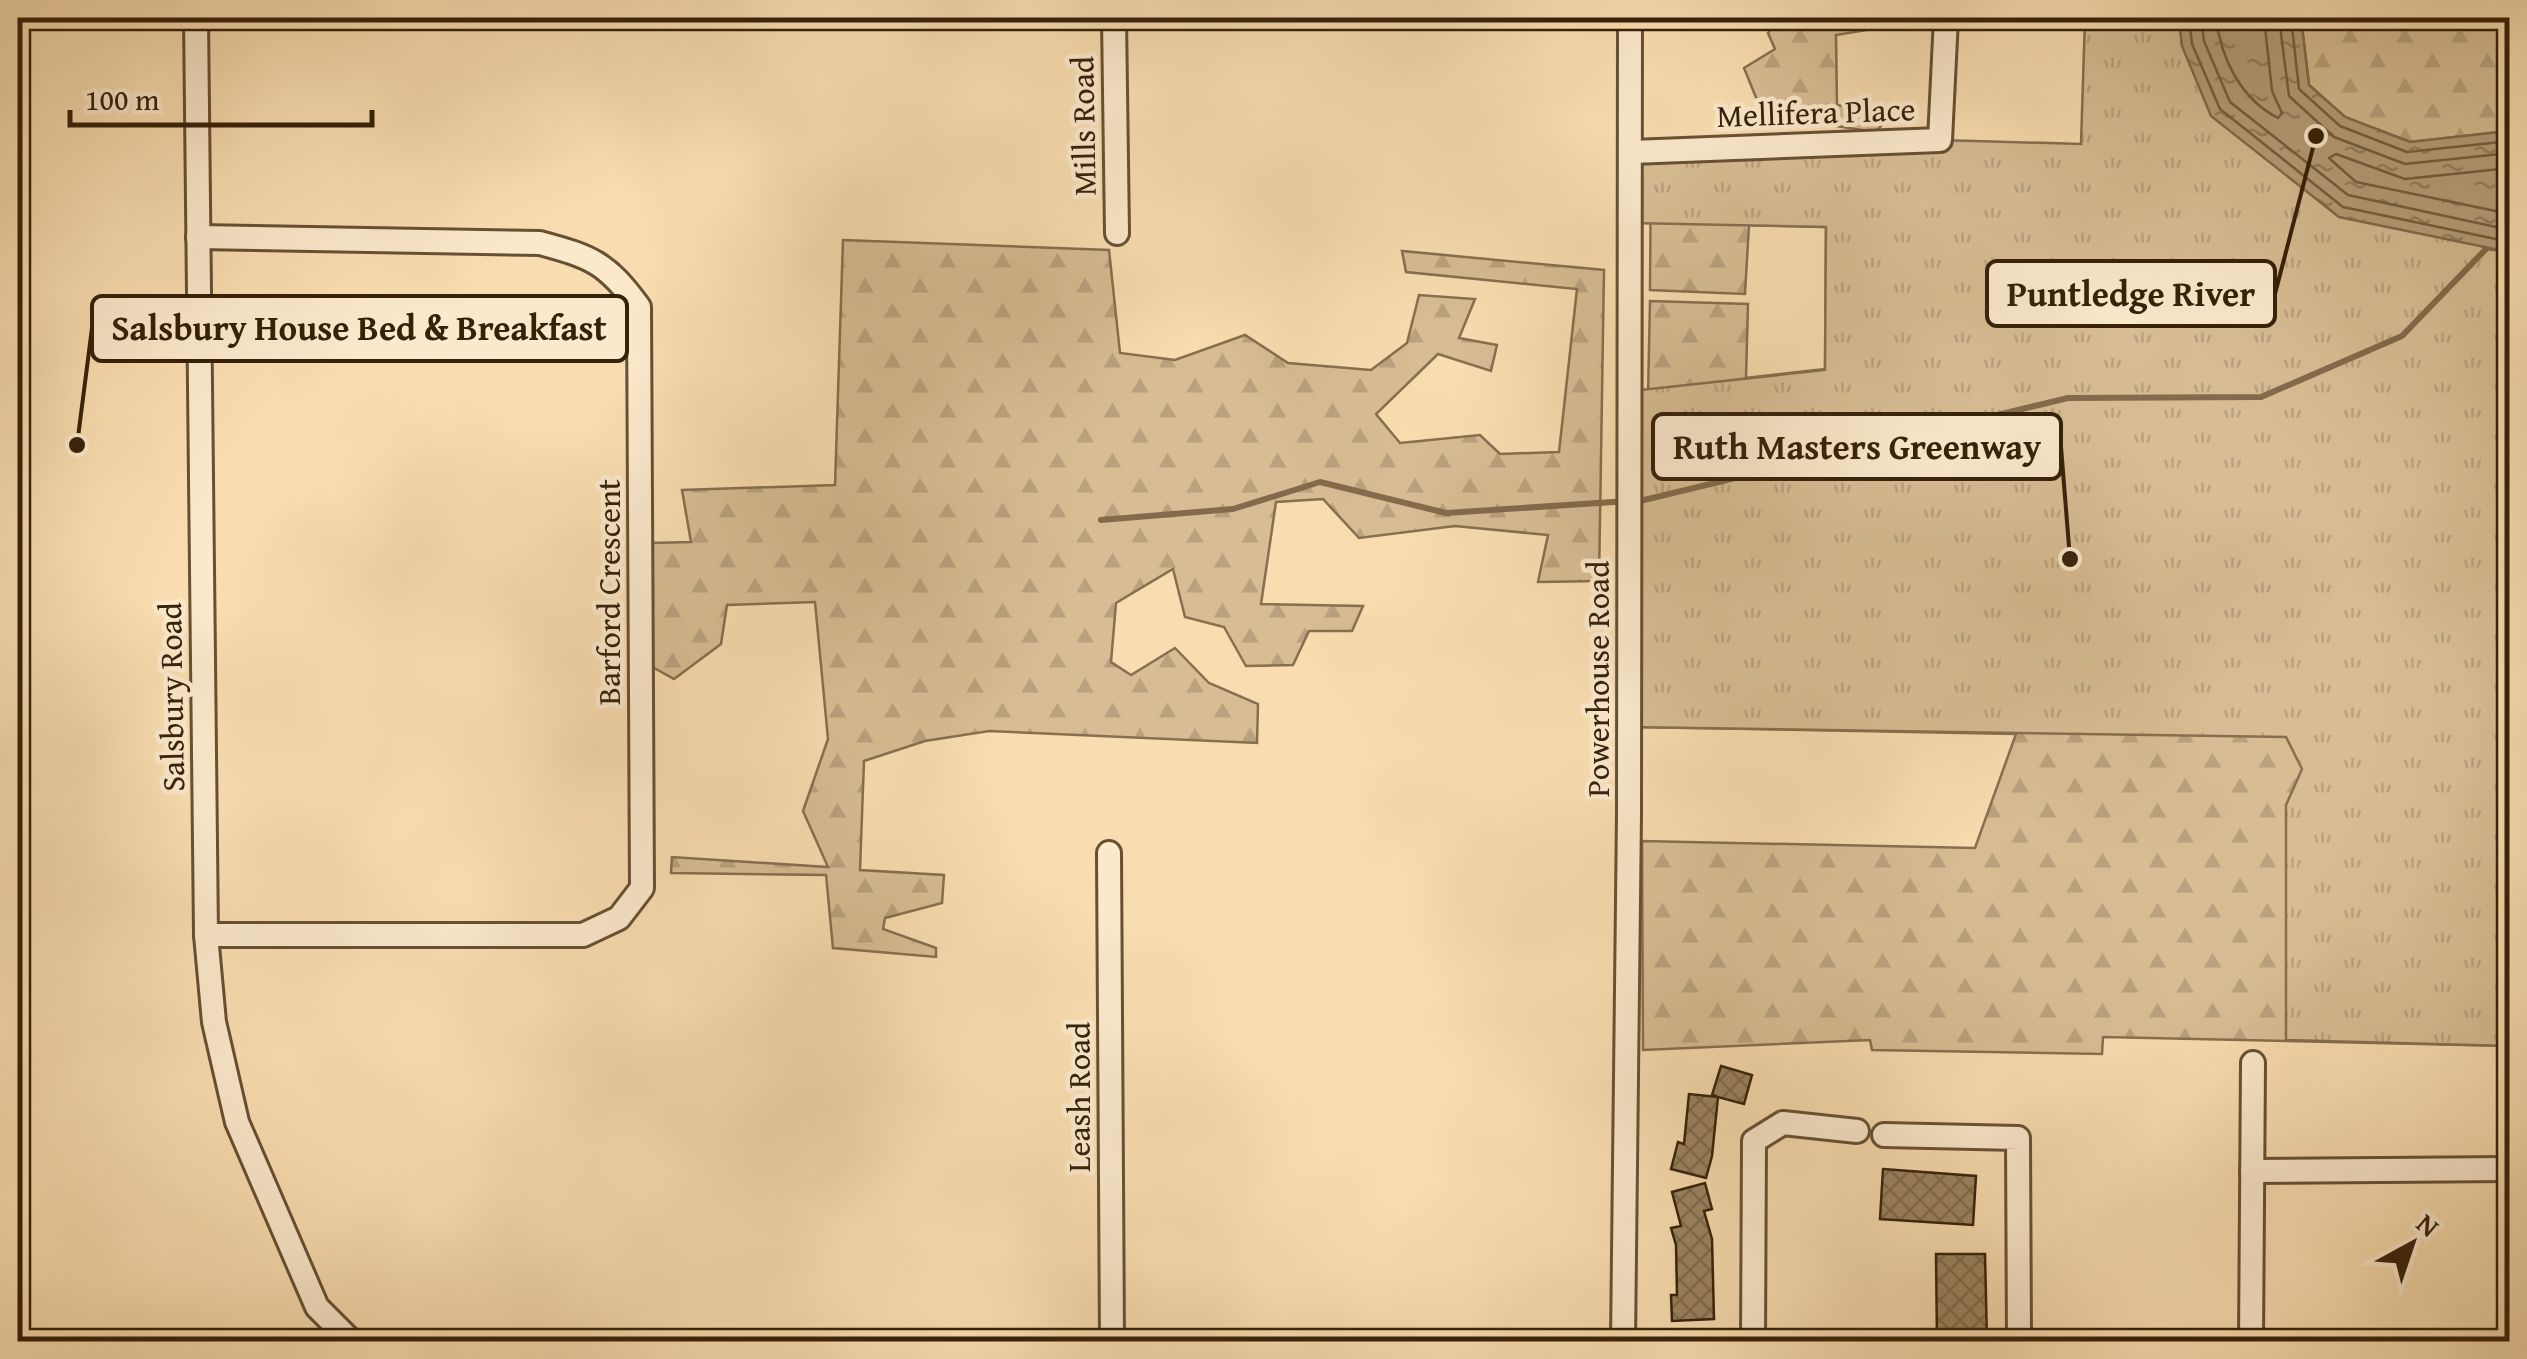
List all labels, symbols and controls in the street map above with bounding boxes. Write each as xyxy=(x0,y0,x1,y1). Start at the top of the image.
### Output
street label: Mills Road xyxy=(1058,56,1108,196)
scale bar xyxy=(70,65,372,127)
text: 100 m xyxy=(85,77,160,121)
street label: Mellifera Place xyxy=(1716,85,1916,139)
callout: Puntledge River xyxy=(1987,261,2275,326)
text: Puntledge River xyxy=(2007,268,2255,319)
callout: Salsbury House Bed & Breakfast xyxy=(92,296,627,361)
text: Salsbury House Bed & Breakfast xyxy=(111,302,607,353)
callout: Ruth Masters Greenway xyxy=(1653,414,2061,479)
text: Ruth Masters Greenway xyxy=(1673,421,2041,472)
street label: Barford Crescent xyxy=(585,479,632,705)
street label: Powerhouse Road xyxy=(1574,561,1621,797)
street label: Salsbury Road xyxy=(146,602,196,792)
street label: Leash Road xyxy=(1055,1022,1102,1172)
north arrow xyxy=(2362,1194,2462,1294)
text: N xyxy=(2408,1203,2449,1246)

